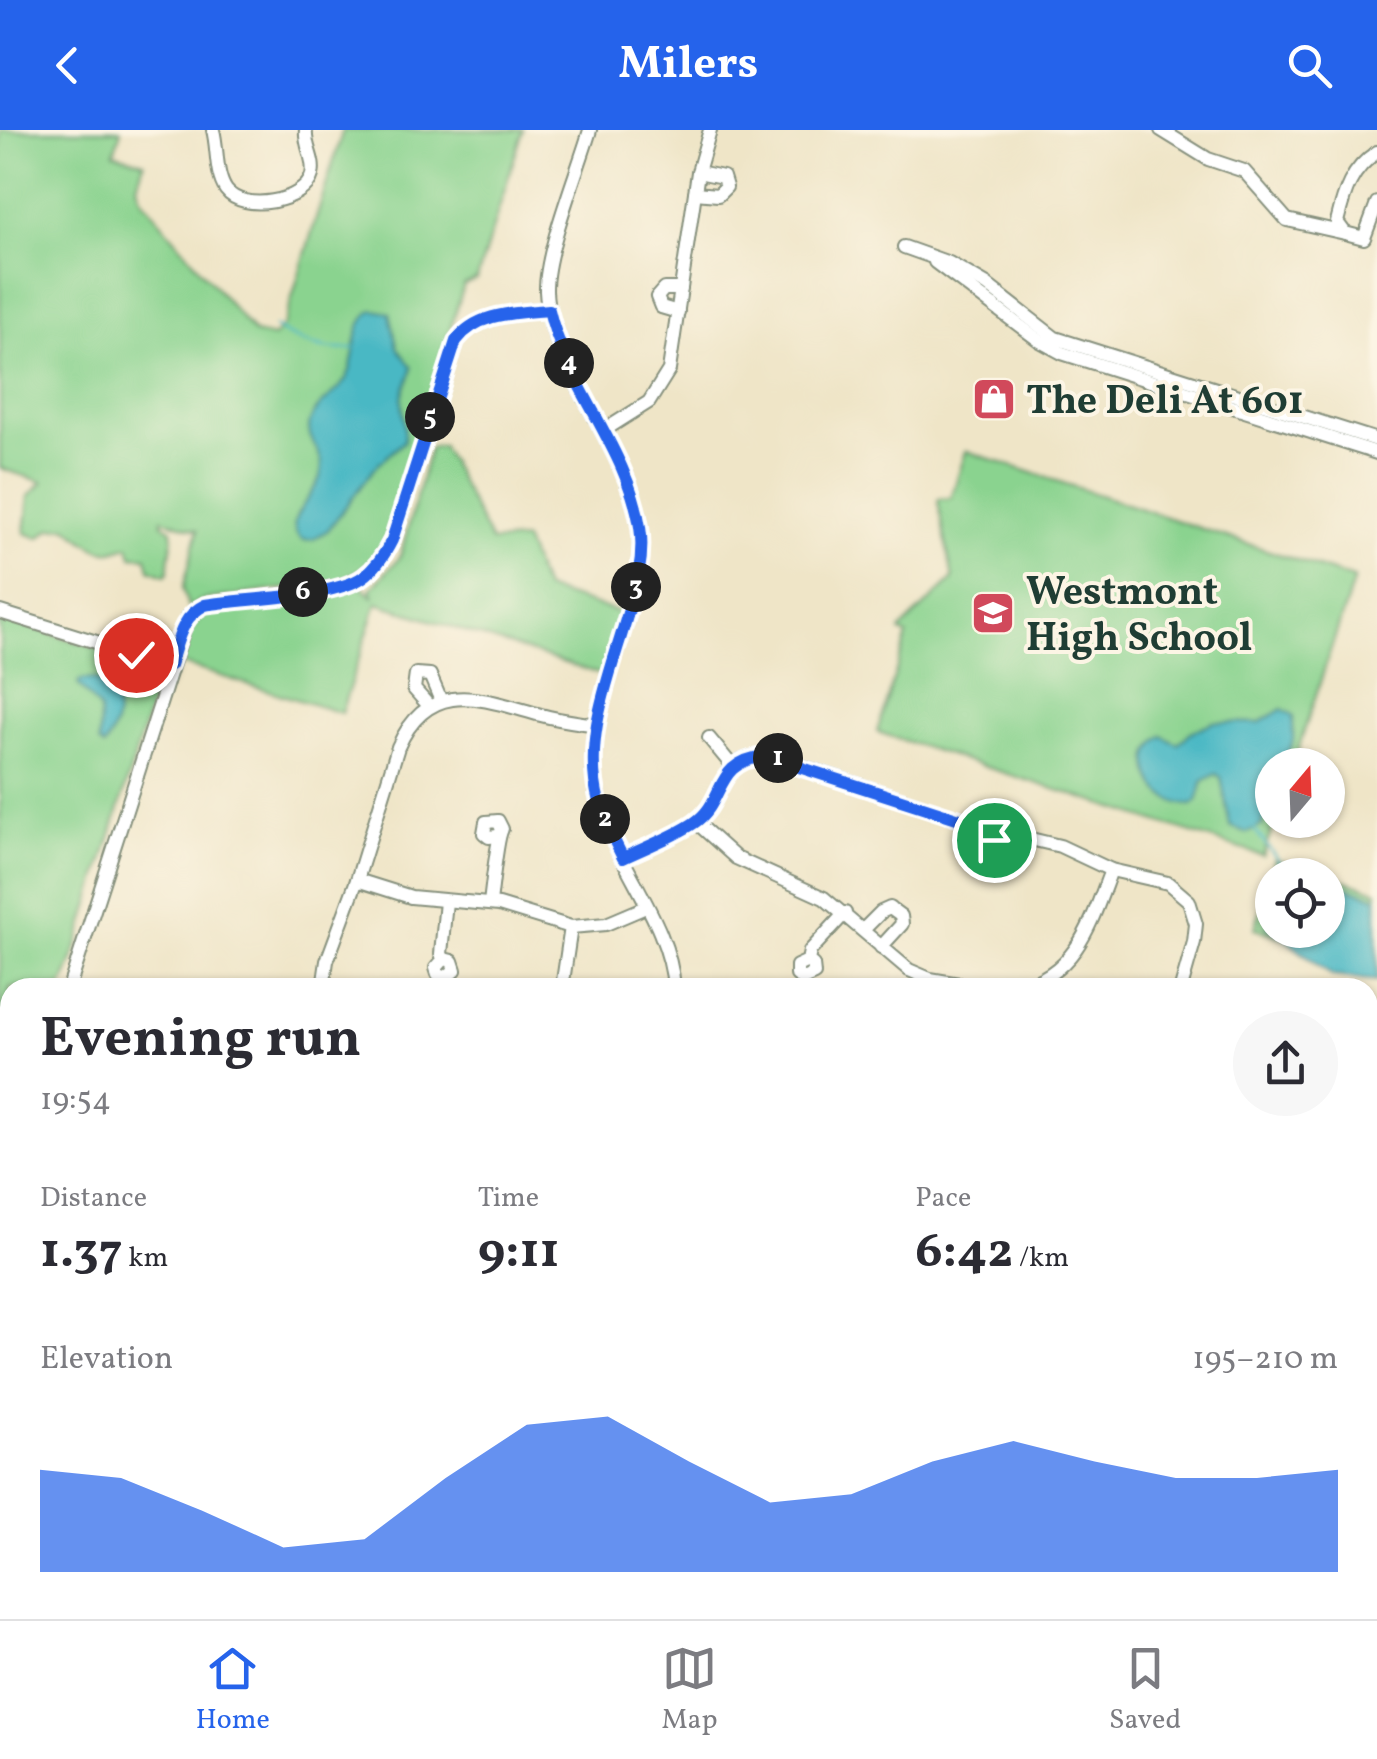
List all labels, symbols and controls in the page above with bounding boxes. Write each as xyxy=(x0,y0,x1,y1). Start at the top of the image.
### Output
text: Milers xyxy=(619,34,758,97)
icon: back xyxy=(40,38,95,93)
icon: search xyxy=(1282,38,1337,93)
pin: 4 xyxy=(544,338,594,388)
text: 4 xyxy=(561,343,577,382)
place label: The Deli At 601 xyxy=(1026,375,1304,431)
shop icon: The Deli At 601 xyxy=(971,376,1017,422)
pin: 5 xyxy=(405,392,455,442)
text: 5 xyxy=(423,397,437,436)
pin: 3 xyxy=(611,562,661,612)
place label: Westmont High School xyxy=(1026,566,1252,668)
pin: 6 xyxy=(278,567,328,617)
text: 3 xyxy=(629,567,643,606)
text: 6 xyxy=(295,572,311,611)
school or university icon: Westmont High School xyxy=(970,590,1016,636)
pin xyxy=(94,613,179,698)
icon: check xyxy=(109,628,164,683)
pin: 1 xyxy=(753,733,803,783)
text: 1 xyxy=(772,738,784,777)
north arrow xyxy=(1255,748,1345,838)
map controls xyxy=(1255,748,1345,948)
pin: 2 xyxy=(580,794,630,844)
pin xyxy=(952,798,1037,883)
text: 2 xyxy=(598,799,612,838)
icon: arrive xyxy=(967,813,1022,868)
button: locate xyxy=(1255,858,1345,948)
text: Evening run xyxy=(40,1003,361,1079)
button: share xyxy=(1233,1011,1338,1116)
text: 19:54 xyxy=(40,1079,111,1123)
text: Distance xyxy=(40,1179,147,1218)
text: Time xyxy=(478,1179,539,1218)
text: Pace xyxy=(915,1179,971,1218)
text: 1.37 xyxy=(40,1218,123,1288)
text: 9:11 xyxy=(478,1218,560,1288)
text: 6:42 xyxy=(915,1218,1013,1288)
text: km xyxy=(123,1239,168,1278)
text: /km xyxy=(1013,1239,1069,1278)
text: Elevation xyxy=(40,1338,173,1382)
text: 195–210 m xyxy=(1192,1338,1338,1382)
tab: Home xyxy=(196,1641,270,1740)
tab: Map xyxy=(661,1641,717,1740)
tab: Saved xyxy=(1109,1641,1181,1740)

